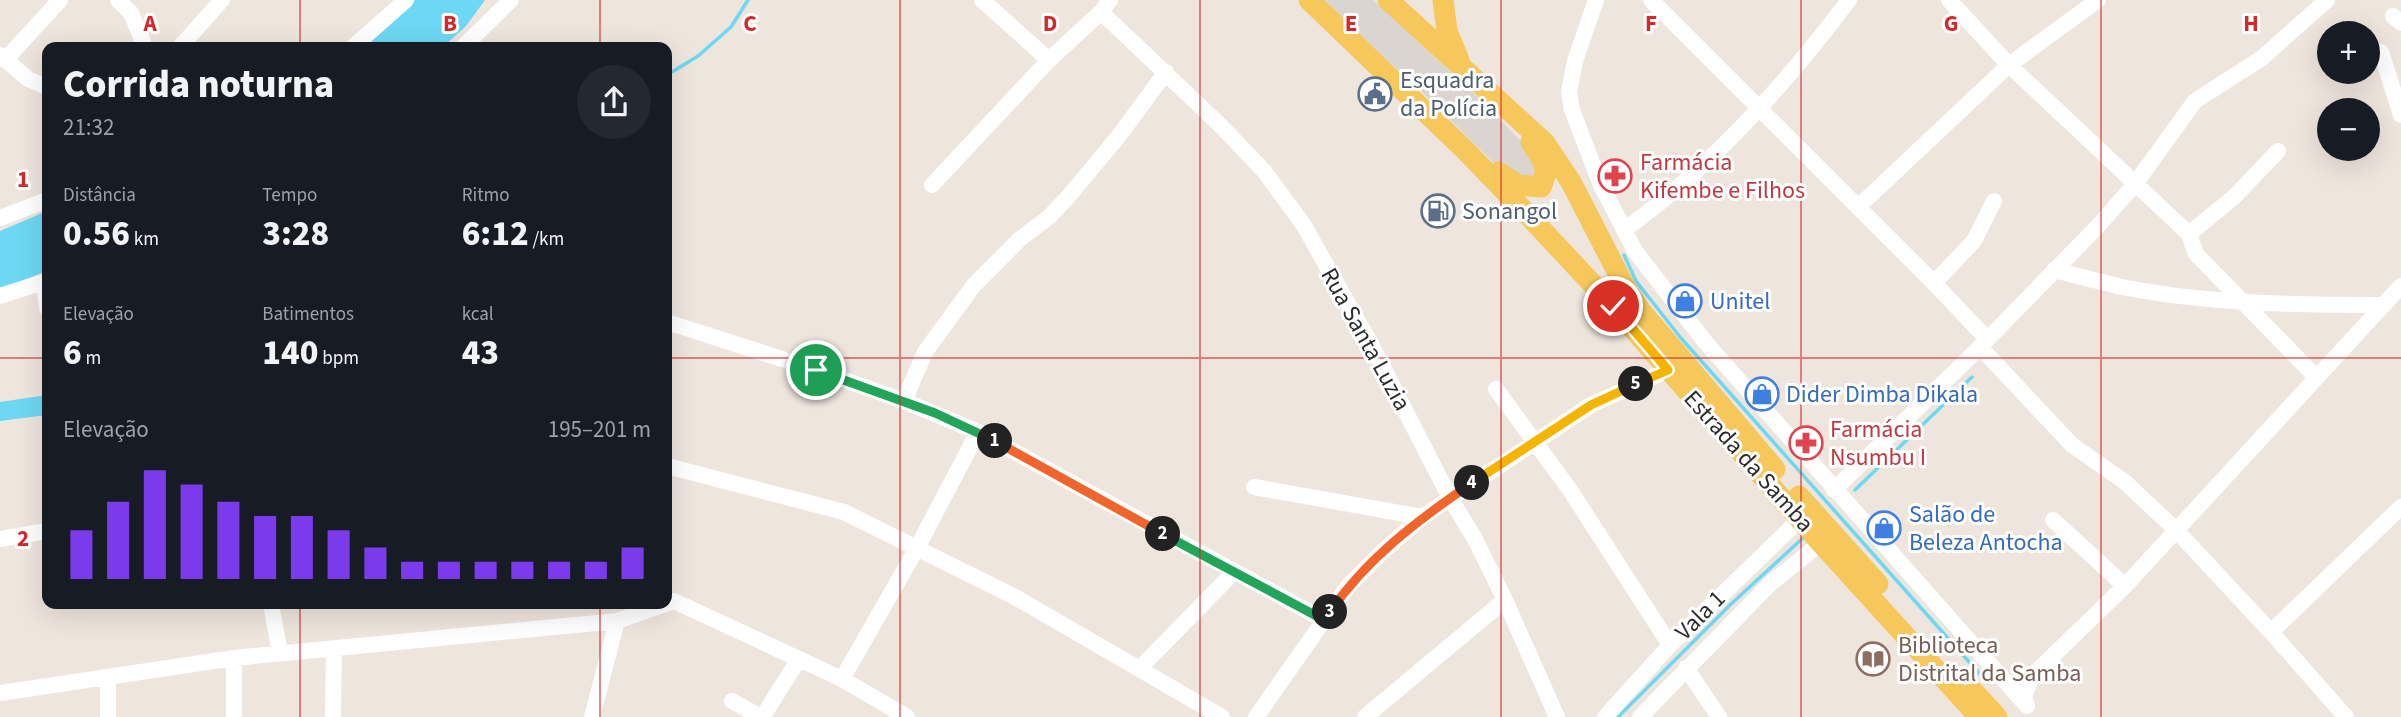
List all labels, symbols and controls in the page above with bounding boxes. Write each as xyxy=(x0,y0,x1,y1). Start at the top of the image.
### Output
text: A xyxy=(142,7,157,40)
text: B xyxy=(443,7,457,40)
text: C xyxy=(743,7,757,40)
text: D xyxy=(1043,7,1057,40)
text: E xyxy=(1345,7,1357,40)
text: F xyxy=(1645,7,1657,40)
text: G xyxy=(1944,7,1958,40)
text: H xyxy=(2243,7,2259,40)
map controls xyxy=(2317,21,2380,161)
button: + xyxy=(2317,21,2380,84)
text: Corrida noturna xyxy=(63,58,334,112)
place label: Esquadra da Polícia xyxy=(1400,63,1497,126)
button: share xyxy=(577,65,651,139)
public building icon: Esquadra da Polícia xyxy=(1356,75,1394,113)
button: − xyxy=(2317,98,2380,161)
text: 21:32 xyxy=(63,111,114,144)
place label: Farmácia Kifembe e Filhos xyxy=(1640,145,1805,208)
pharmacy icon: Farmácia Kifembe e Filhos xyxy=(1596,157,1634,195)
text: 1 xyxy=(17,163,29,196)
text: Distância xyxy=(63,182,136,209)
text: Tempo xyxy=(262,182,317,209)
text: Ritmo xyxy=(462,182,510,209)
fuel station icon: Sonangol xyxy=(1419,192,1457,230)
place label: Sonangol xyxy=(1462,194,1557,229)
text: 0.56 xyxy=(63,209,130,259)
text: 3:28 xyxy=(262,209,329,259)
text: 6:12 xyxy=(462,209,529,259)
text: km xyxy=(130,226,159,253)
text: /km xyxy=(529,226,564,253)
street label: Rua Santa Luzia xyxy=(1312,261,1419,417)
pin xyxy=(1583,276,1643,336)
shop icon: Unitel xyxy=(1666,282,1704,320)
place label: Unitel xyxy=(1710,284,1770,319)
icon: check xyxy=(1594,287,1632,325)
text: Elevação xyxy=(63,301,134,328)
text: Batimentos xyxy=(262,301,354,328)
text: kcal xyxy=(462,301,494,328)
text: 6 xyxy=(63,328,82,378)
text: 140 xyxy=(262,328,318,378)
text: 43 xyxy=(462,328,499,378)
pin xyxy=(786,340,846,400)
text: m xyxy=(82,345,101,372)
text: bpm xyxy=(318,345,359,372)
icon: arrive xyxy=(797,351,835,389)
pin: 5 xyxy=(1618,366,1654,402)
text: 5 xyxy=(1630,370,1641,397)
shop icon: Dider Dimba Dikala xyxy=(1743,375,1781,413)
place label: Dider Dimba Dikala xyxy=(1786,377,1978,412)
street label: Estrada da Samba xyxy=(1675,383,1822,540)
place label: Farmácia Nsumbu I xyxy=(1830,412,1926,475)
text: Elevação xyxy=(63,413,149,446)
text: 195–201 m xyxy=(548,413,651,446)
pin: 1 xyxy=(978,424,1012,458)
pharmacy icon: Farmácia Nsumbu I xyxy=(1787,424,1825,462)
text: 1 xyxy=(989,427,1000,454)
pin: 4 xyxy=(1454,466,1490,500)
text: 4 xyxy=(1466,469,1477,496)
place label: Salão de Beleza Antocha xyxy=(1909,497,2063,560)
shop icon: Salão de Beleza Antocha xyxy=(1865,509,1903,547)
pin: 2 xyxy=(1146,516,1180,552)
text: 2 xyxy=(1157,520,1168,547)
text: 2 xyxy=(17,522,29,555)
street label: Vala 1 xyxy=(1667,582,1734,649)
pin: 3 xyxy=(1312,594,1348,630)
text: 3 xyxy=(1324,598,1335,625)
place label: Biblioteca Distrital da Samba xyxy=(1898,628,2081,691)
library icon: Biblioteca Distrital da Samba xyxy=(1854,640,1892,678)

